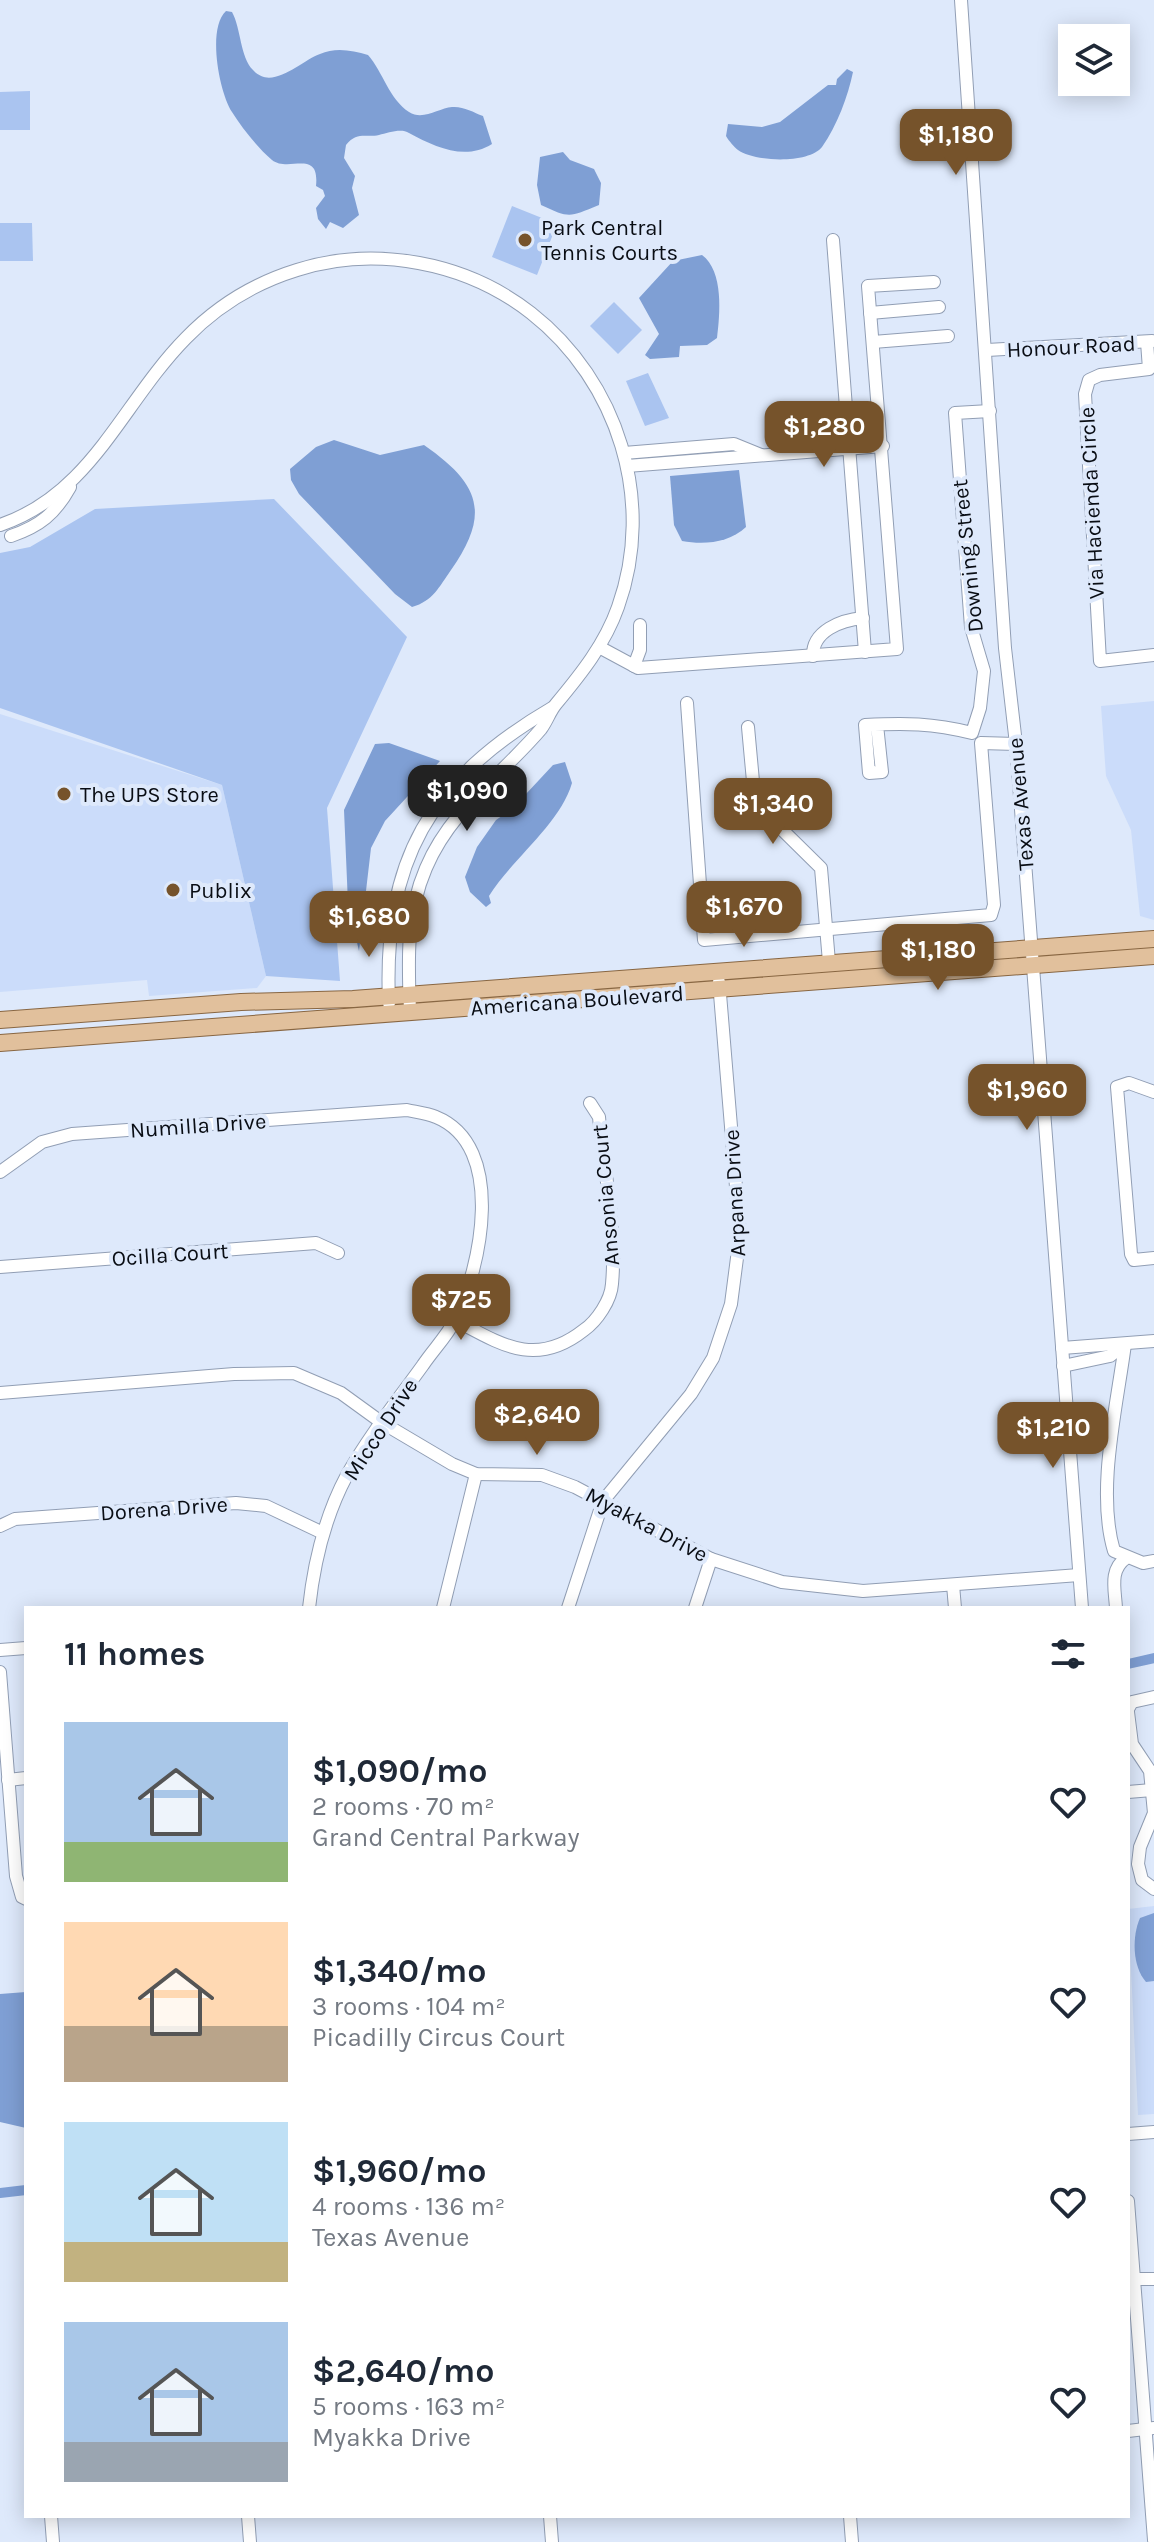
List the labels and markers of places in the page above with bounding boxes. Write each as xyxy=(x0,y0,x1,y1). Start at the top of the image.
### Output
pin: $1,180 xyxy=(891,109,1021,177)
place label: Park Central Tennis Courts xyxy=(541,215,678,266)
marker: Park Central Tennis Courts xyxy=(516,231,534,249)
pin: $1,280 xyxy=(759,401,889,469)
pin: $1,090 xyxy=(402,765,532,833)
pin: $1,340 xyxy=(708,778,838,846)
place label: The UPS Store xyxy=(80,782,219,808)
marker: The UPS Store xyxy=(55,785,73,803)
place label: Publix xyxy=(189,878,252,904)
marker: Publix xyxy=(164,881,182,899)
pin: $1,670 xyxy=(679,881,809,949)
pin: $1,680 xyxy=(304,891,434,959)
pin: $1,180 xyxy=(873,924,1003,992)
pin: $1,960 xyxy=(962,1064,1092,1132)
pin: $725 xyxy=(414,1274,508,1342)
pin: $2,640 xyxy=(472,1389,602,1457)
pin: $1,210 xyxy=(988,1402,1118,1470)

